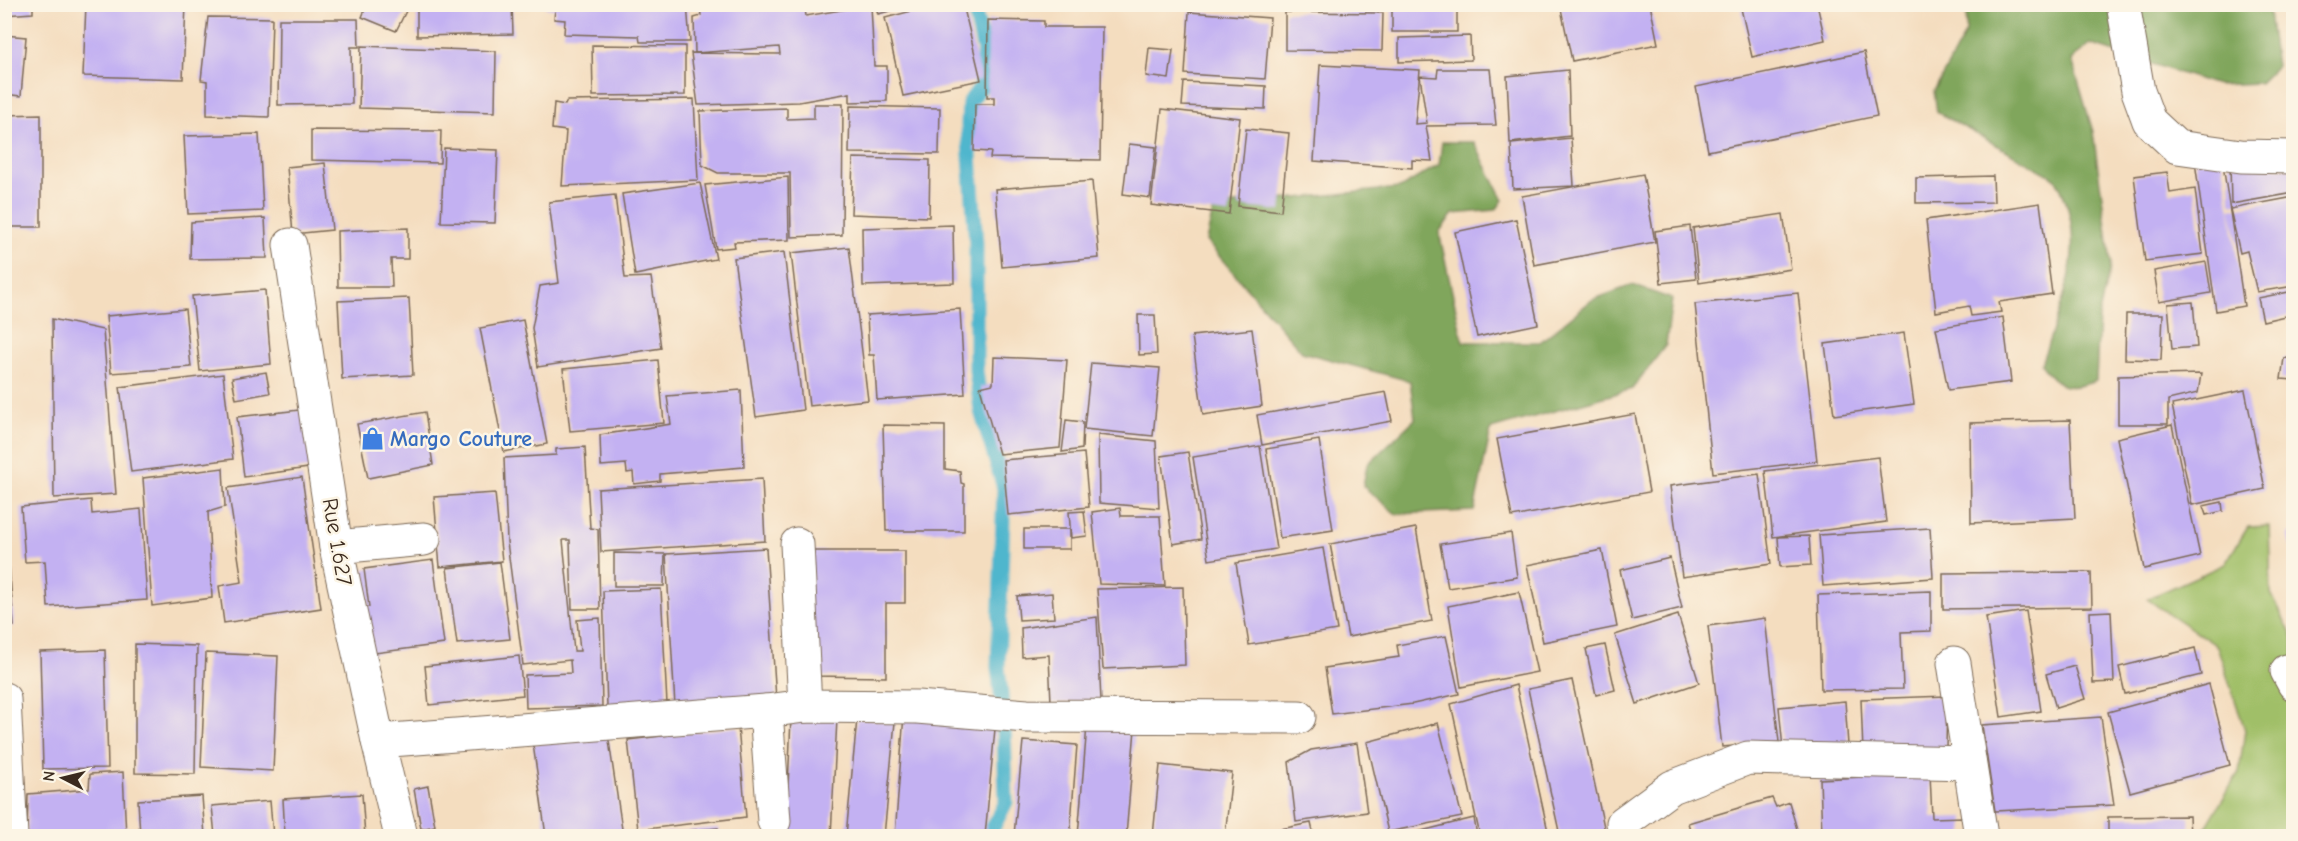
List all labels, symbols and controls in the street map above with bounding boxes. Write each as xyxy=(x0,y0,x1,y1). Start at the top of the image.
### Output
shop icon: Margo Couture xyxy=(359,426,385,452)
place label: Margo Couture xyxy=(390,426,532,452)
street label: Rue 1.627 xyxy=(317,496,358,588)
north arrow xyxy=(33,748,93,808)
text: N xyxy=(40,770,59,783)

